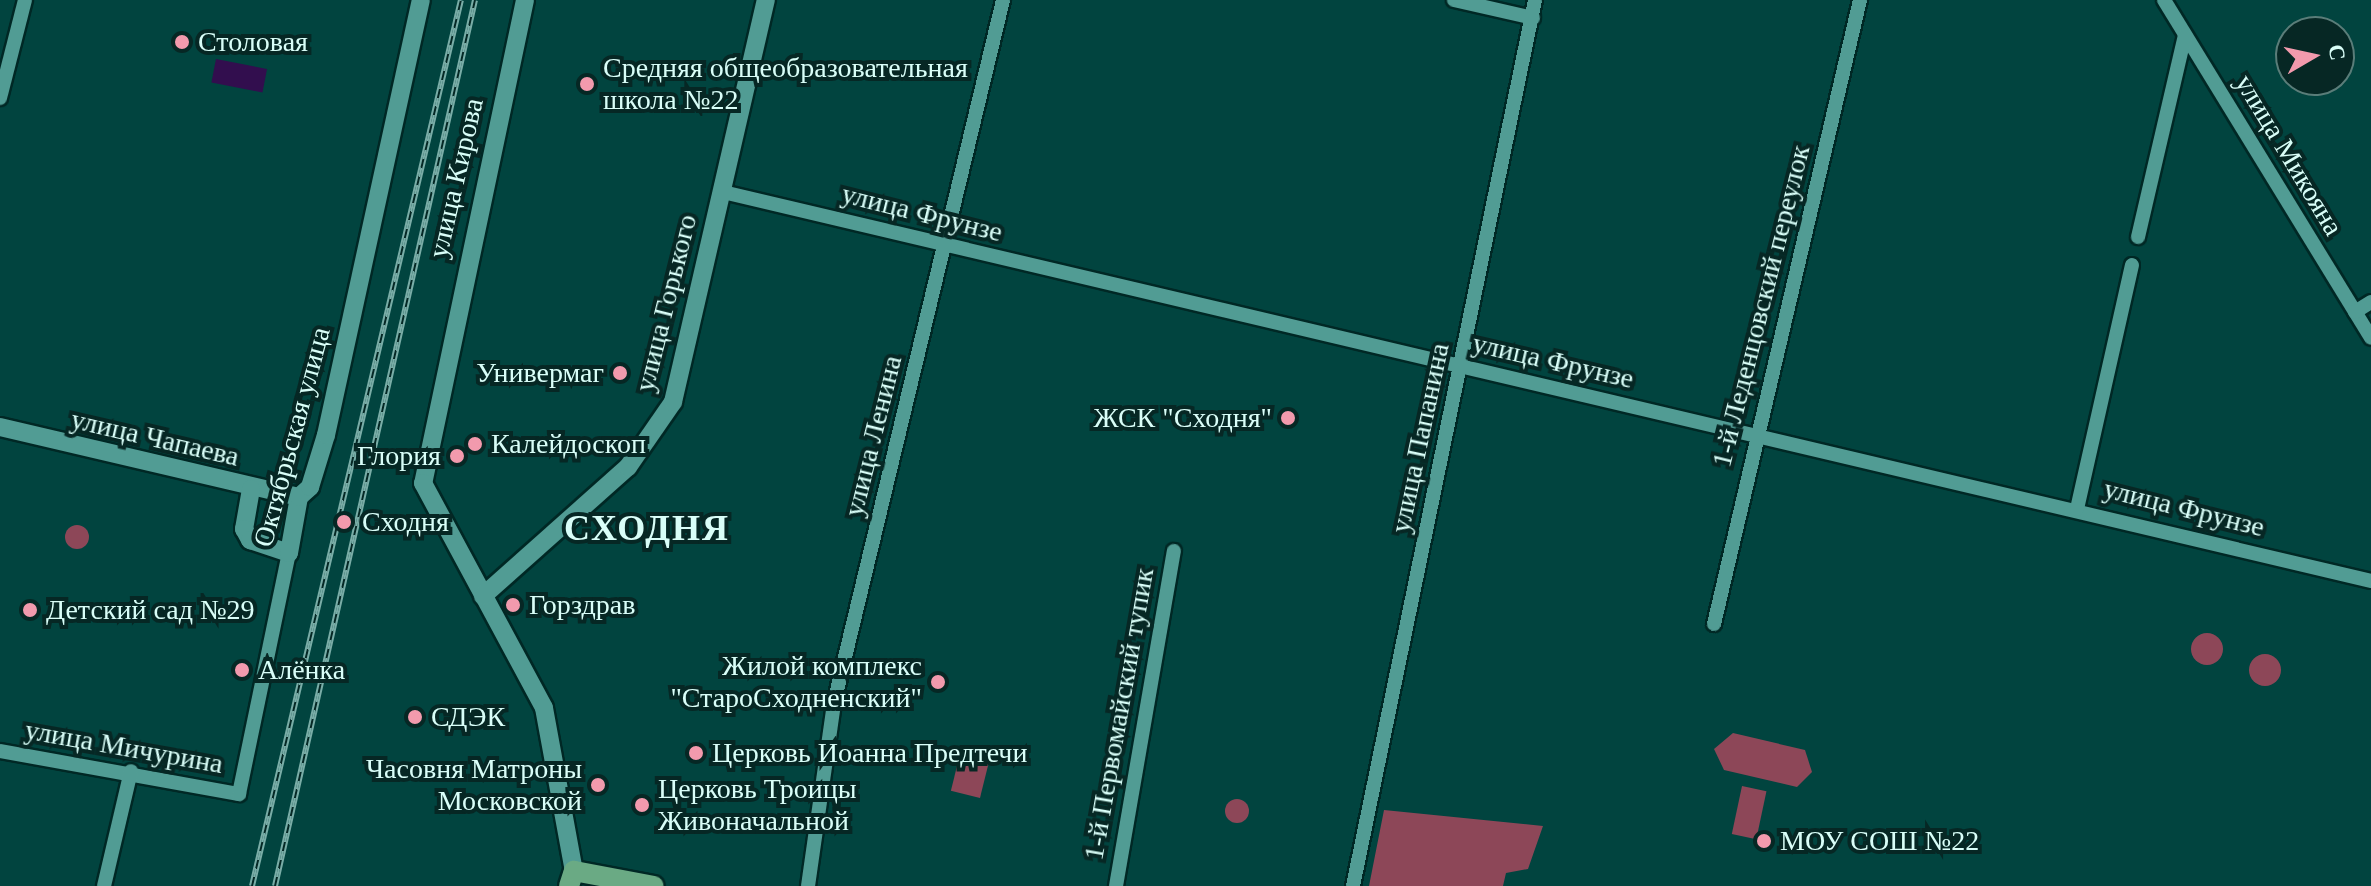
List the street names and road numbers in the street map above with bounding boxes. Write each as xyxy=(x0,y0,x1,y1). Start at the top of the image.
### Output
street label: улица Микояна xyxy=(2228,68,2350,242)
street label: улица Кирова xyxy=(421,95,491,261)
street label: 1-й Леденцовский переулок xyxy=(1705,142,1817,470)
street label: улица Фрунзе xyxy=(838,177,1006,249)
street label: улица Горького xyxy=(628,211,704,395)
street label: Октябрьская улица xyxy=(246,323,338,551)
street label: улица Фрунзе xyxy=(1469,326,1637,396)
street label: улица Папанина xyxy=(1383,340,1457,536)
street label: улица Ленина xyxy=(837,352,909,520)
street label: улица Чапаева xyxy=(68,402,242,474)
street label: улица Фрунзе xyxy=(2100,472,2268,544)
street label: 1-й Первомайский тупик xyxy=(1077,565,1161,863)
street label: улица Мичурина xyxy=(22,713,226,781)

